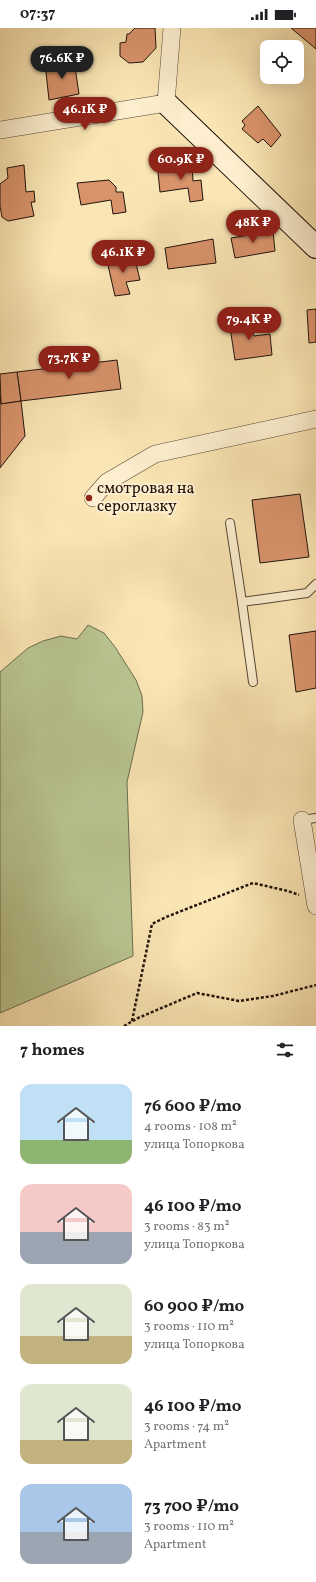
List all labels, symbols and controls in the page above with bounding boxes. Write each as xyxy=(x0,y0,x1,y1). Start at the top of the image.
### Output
text: 07:37 xyxy=(20,4,56,25)
map controls xyxy=(260,40,304,84)
button: locate xyxy=(260,40,304,84)
pin: 76.6K ₽ xyxy=(25,46,99,80)
text: 76.6K ₽ xyxy=(40,50,84,68)
pin: 46.1K ₽ xyxy=(48,97,122,131)
text: 46.1K ₽ xyxy=(63,101,107,119)
pin: 60.9K ₽ xyxy=(144,147,218,181)
text: 60.9K ₽ xyxy=(158,151,204,169)
pin: 48K ₽ xyxy=(225,210,281,244)
text: 48K ₽ xyxy=(235,214,271,232)
pin: 46.1K ₽ xyxy=(86,240,160,274)
text: 46.1K ₽ xyxy=(101,244,145,262)
pin: 79.4K ₽ xyxy=(212,307,286,341)
text: 79.4K ₽ xyxy=(226,311,272,329)
pin: 73.7K ₽ xyxy=(32,346,106,380)
text: 73.7K ₽ xyxy=(47,350,91,368)
place label: смотровая на сероглазку xyxy=(97,478,195,518)
marker: смотровая на сероглазку xyxy=(84,493,94,503)
text: 7 homes xyxy=(20,1039,85,1062)
icon: filters xyxy=(274,1039,296,1061)
text: 76 600 ₽/mo xyxy=(144,1095,242,1118)
icon: home xyxy=(52,1100,100,1148)
text: 4 rooms · 108 m² xyxy=(144,1118,237,1136)
text: улица Топоркова xyxy=(144,1136,245,1154)
text: 46 100 ₽/mo xyxy=(144,1195,241,1218)
icon: home xyxy=(52,1200,100,1248)
text: 3 rooms · 83 m² xyxy=(144,1218,230,1236)
text: улица Топоркова xyxy=(144,1236,245,1254)
text: 60 900 ₽/mo xyxy=(144,1295,244,1318)
icon: home xyxy=(52,1300,100,1348)
text: 3 rooms · 110 m² xyxy=(144,1318,234,1336)
text: улица Топоркова xyxy=(144,1336,245,1354)
text: 46 100 ₽/mo xyxy=(144,1395,241,1418)
icon: home xyxy=(52,1400,100,1448)
text: 3 rooms · 74 m² xyxy=(144,1418,229,1436)
text: Apartment xyxy=(144,1436,207,1454)
text: 73 700 ₽/mo xyxy=(144,1495,239,1518)
icon: home xyxy=(52,1500,100,1548)
text: 3 rooms · 110 m² xyxy=(144,1518,234,1536)
text: Apartment xyxy=(144,1536,207,1554)

